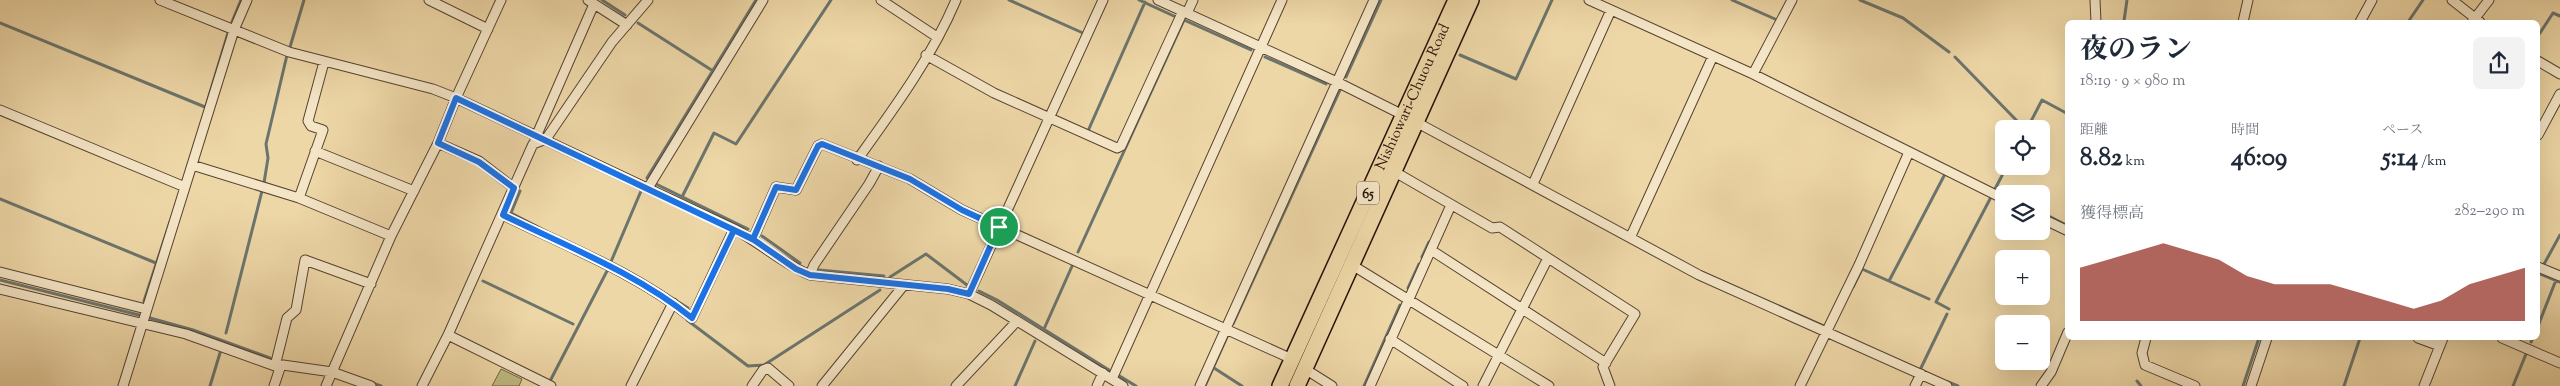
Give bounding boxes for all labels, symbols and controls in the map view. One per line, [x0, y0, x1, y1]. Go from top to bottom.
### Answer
street label: Nishiowari-Chuou Road [1371, 20, 1456, 174]
text: 夜のラン [2080, 31, 2192, 71]
button: share [2473, 37, 2525, 89]
text: 18:19 · 9 × 980 m [2080, 70, 2185, 93]
map controls [1995, 120, 2050, 370]
button: locate [1995, 120, 2050, 175]
text: 距離 [2080, 121, 2108, 141]
text: 時間 [2231, 121, 2259, 141]
text: ペース [2382, 121, 2423, 141]
text: 8.82 [2080, 141, 2123, 177]
text: 46:09 [2231, 141, 2287, 177]
text: 5:14 [2382, 141, 2418, 177]
text: km [2123, 152, 2145, 172]
text: /km [2418, 152, 2446, 172]
road number: 65 [1357, 182, 1379, 204]
button: layers [1995, 185, 2050, 240]
text: 282–290 m [2454, 200, 2525, 223]
text: 獲得標高 [2080, 203, 2144, 226]
pin [978, 206, 1020, 248]
icon: arrive [985, 213, 1013, 241]
button: + [1995, 250, 2050, 305]
button: − [1995, 315, 2050, 370]

